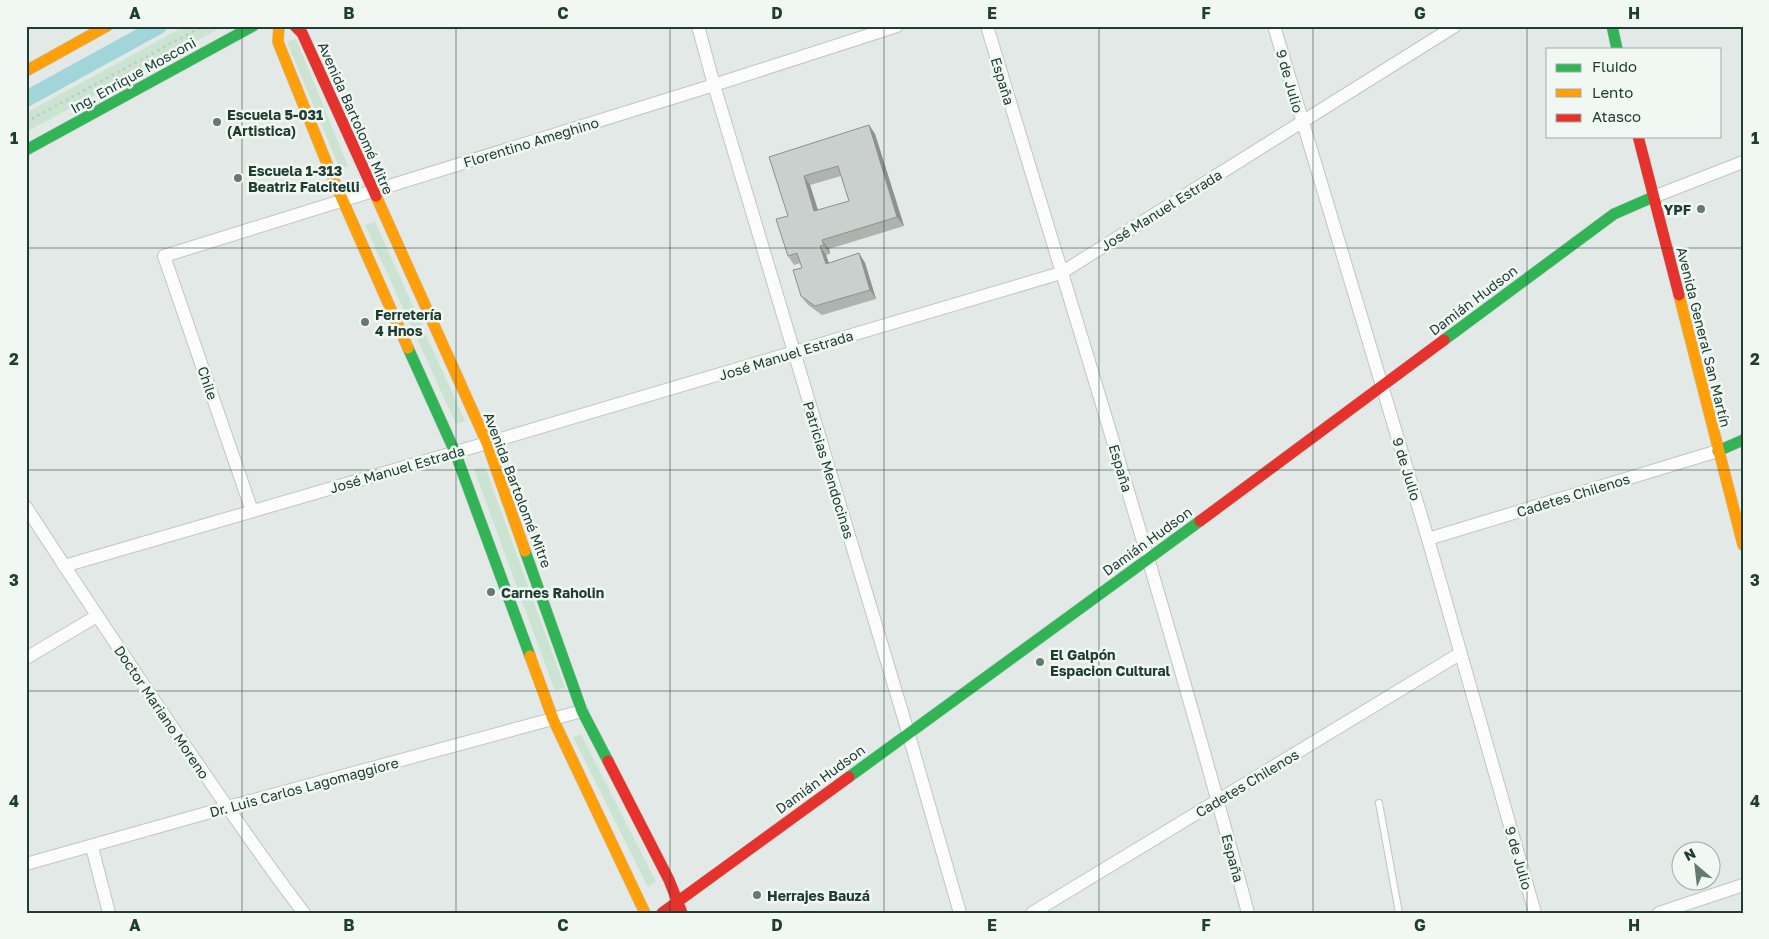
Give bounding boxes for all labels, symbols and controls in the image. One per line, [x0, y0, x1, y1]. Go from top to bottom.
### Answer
text: A [129, 3, 141, 23]
text: B [343, 3, 355, 23]
text: C [557, 3, 569, 23]
text: D [771, 3, 783, 23]
text: E [987, 3, 997, 23]
text: F [1201, 3, 1211, 23]
text: G [1414, 3, 1426, 23]
text: H [1628, 3, 1640, 23]
street label: Ing. Enrique Mosconi [67, 33, 199, 117]
street label: Avenida Bartolomé Mitre [315, 39, 397, 197]
street label: 9 de Julio [1273, 47, 1307, 115]
legend [1546, 48, 1722, 138]
street label: España [988, 55, 1018, 107]
text: Fluido [1592, 57, 1637, 75]
text: Lento [1592, 83, 1633, 101]
place label: Escuela 5-031 (Artistica) [227, 106, 323, 139]
text: Atasco [1592, 107, 1641, 125]
street label: Florentino Ameghino [461, 113, 601, 171]
marker: Escuela 5-031 (Artistica) [211, 116, 223, 128]
text: 1 [10, 128, 18, 148]
text: 1 [1751, 128, 1759, 148]
place label: Escuela 1-313 Beatriz Falcitelli [248, 162, 360, 195]
street label: José Manuel Estrada [1097, 166, 1225, 254]
marker: Escuela 1-313 Beatriz Falcitelli [232, 172, 244, 184]
place label: YPF [1663, 201, 1691, 218]
marker: YPF [1695, 203, 1707, 215]
street label: Avenida General San Martín [1673, 245, 1735, 429]
street label: Damián Hudson [1426, 261, 1520, 339]
place label: Ferretería 4 Hnos [375, 306, 442, 339]
marker: Ferretería 4 Hnos [359, 316, 371, 328]
street label: José Manuel Estrada [717, 326, 855, 384]
text: 2 [9, 349, 19, 369]
text: 2 [1750, 349, 1760, 369]
street label: Chile [194, 364, 222, 402]
street label: Patricias Mendocinas [800, 399, 858, 541]
street label: Avenida Bartolomé Mitre [480, 410, 556, 570]
street label: 9 de Julio [1389, 435, 1425, 503]
street label: José Manuel Estrada [328, 442, 466, 496]
street label: España [1106, 442, 1136, 494]
street label: Cadetes Chilenos [1514, 470, 1632, 520]
street label: Damián Hudson [1099, 503, 1195, 579]
text: 3 [9, 570, 19, 590]
text: 3 [1750, 570, 1760, 590]
place label: Carnes Raholin [501, 584, 604, 601]
marker: Carnes Raholin [485, 586, 497, 598]
street label: Doctor Mariano Moreno [111, 642, 213, 782]
place label: El Galpón Espacion Cultural [1050, 646, 1171, 679]
marker: El Galpón Espacion Cultural [1034, 656, 1046, 668]
street label: Damián Hudson [772, 741, 868, 817]
street label: Cadetes Chilenos [1192, 745, 1302, 821]
street label: Dr. Luis Carlos Lagomaggiore [208, 754, 400, 820]
text: 4 [9, 791, 19, 811]
text: 4 [1750, 791, 1760, 811]
street label: 9 de Julio [1502, 824, 1536, 892]
street label: España [1218, 832, 1248, 884]
north arrow [1672, 842, 1722, 892]
text: N [1681, 844, 1698, 864]
place label: Herrajes Bauzá [767, 887, 870, 904]
marker: Herrajes Bauzá [751, 889, 763, 901]
text: A [129, 915, 141, 935]
text: B [343, 915, 355, 935]
text: C [557, 915, 569, 935]
text: D [771, 915, 783, 935]
text: E [987, 915, 997, 935]
text: F [1201, 915, 1211, 935]
text: G [1414, 915, 1426, 935]
text: H [1628, 915, 1640, 935]

